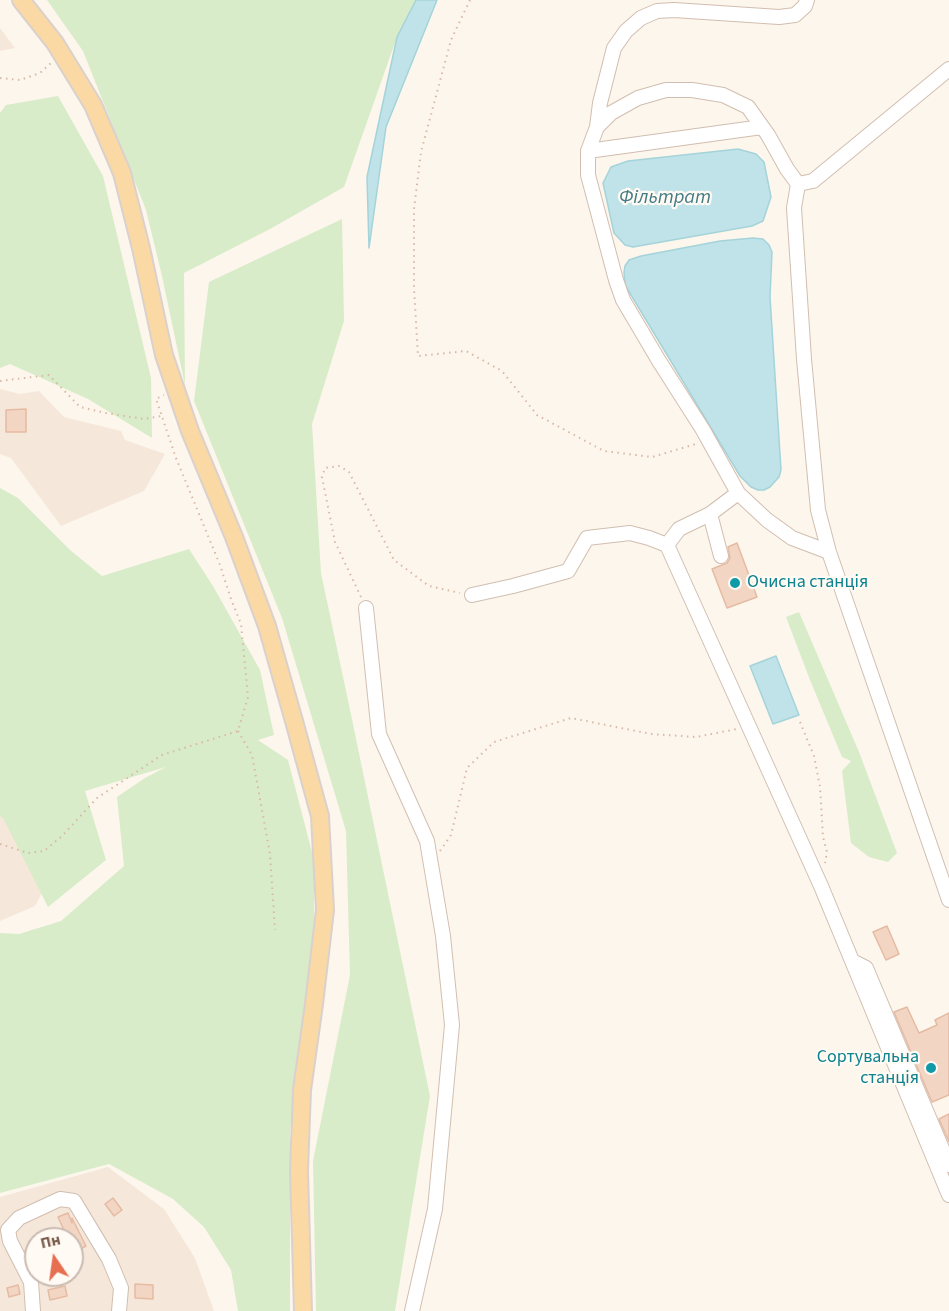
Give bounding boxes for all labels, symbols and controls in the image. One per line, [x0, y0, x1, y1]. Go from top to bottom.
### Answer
water label: Фільтрат [619, 187, 711, 211]
place label: Очисна станція [747, 572, 868, 594]
marker: Очисна станція [728, 576, 742, 590]
place label: Сортувальна станція [817, 1047, 919, 1090]
marker: Сортувальна станція [924, 1061, 938, 1075]
north arrow [24, 1227, 84, 1287]
text: Пн [38, 1228, 63, 1254]

